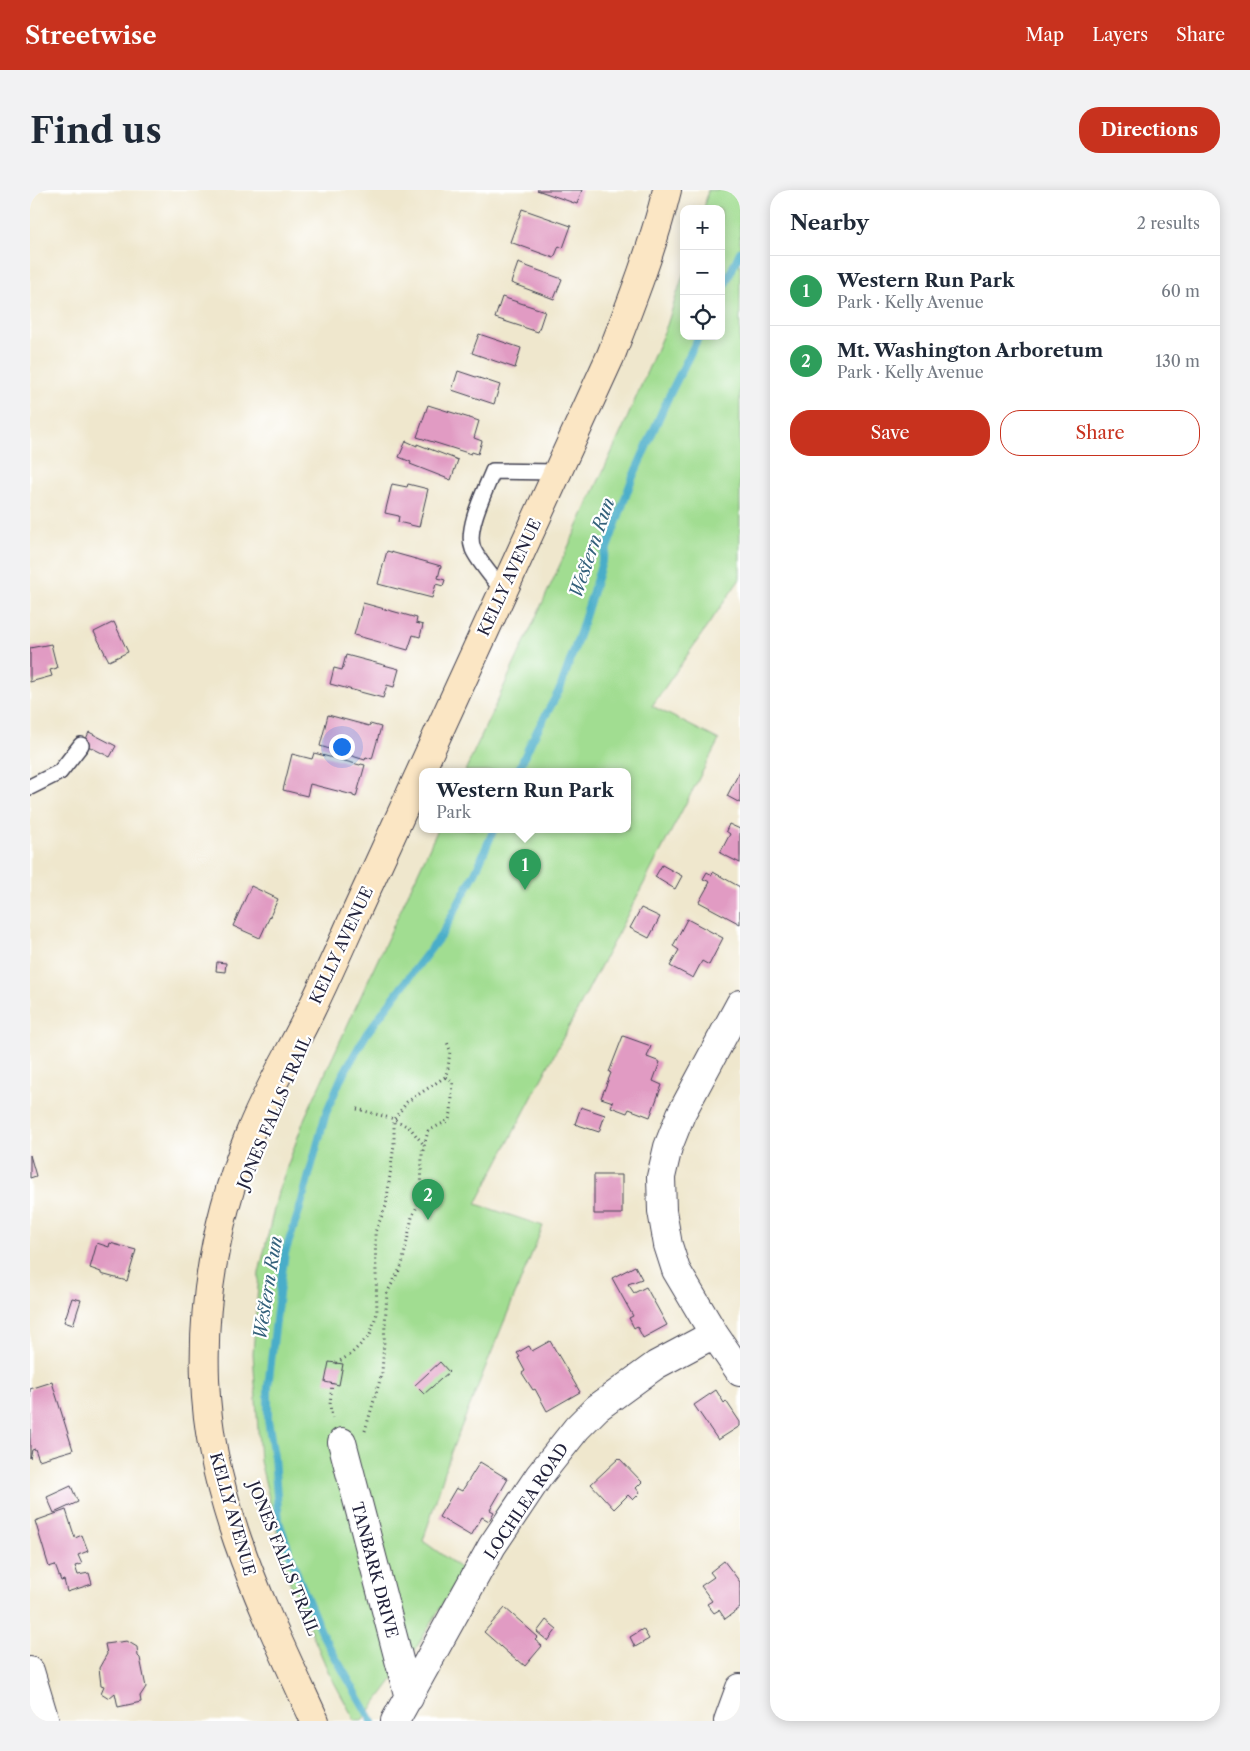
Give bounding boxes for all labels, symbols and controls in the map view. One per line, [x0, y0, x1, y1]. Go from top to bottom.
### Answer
text: Streetwise [25, 21, 157, 50]
text: Map [1026, 24, 1064, 46]
text: Layers [1092, 24, 1148, 46]
text: Share [1176, 24, 1225, 46]
button: Directions [1079, 107, 1220, 153]
text: Find us [30, 109, 162, 152]
map controls [680, 205, 725, 340]
button: + [680, 205, 725, 250]
text: Nearby [790, 210, 869, 235]
text: 2 results [1137, 213, 1200, 233]
button: − [680, 250, 725, 295]
text: Western Run Park [837, 269, 1015, 292]
text: 1 [802, 281, 810, 301]
text: 60 m [1161, 281, 1200, 301]
text: Park · Kelly Avenue [837, 292, 984, 312]
button: locate [680, 295, 725, 340]
text: Mt. Washington Arboretum [837, 339, 1103, 362]
text: 2 [801, 351, 811, 371]
text: 130 m [1155, 351, 1200, 371]
text: Park · Kelly Avenue [837, 362, 984, 382]
button: Save [790, 410, 990, 456]
button: Share [1000, 410, 1200, 456]
water label: Western Run [565, 495, 619, 601]
street label: KELLY AVENUE [473, 515, 545, 639]
your location [329, 734, 355, 760]
popup [419, 768, 631, 833]
text: Western Run Park [436, 779, 614, 802]
text: Park [436, 802, 471, 822]
pin: 1 [509, 849, 541, 890]
street label: KELLY AVENUE [305, 883, 377, 1007]
street label: JONES FALLS TRAIL [231, 1032, 316, 1194]
pin: 2 [412, 1179, 444, 1220]
water label: Western Run [249, 1234, 287, 1341]
street label: LOCHLEA ROAD [480, 1439, 572, 1563]
street label: KELLY AVENUE [206, 1450, 260, 1578]
street label: JONES FALLS TRAIL [243, 1475, 324, 1639]
street label: TANBARK DRIVE [347, 1500, 403, 1640]

